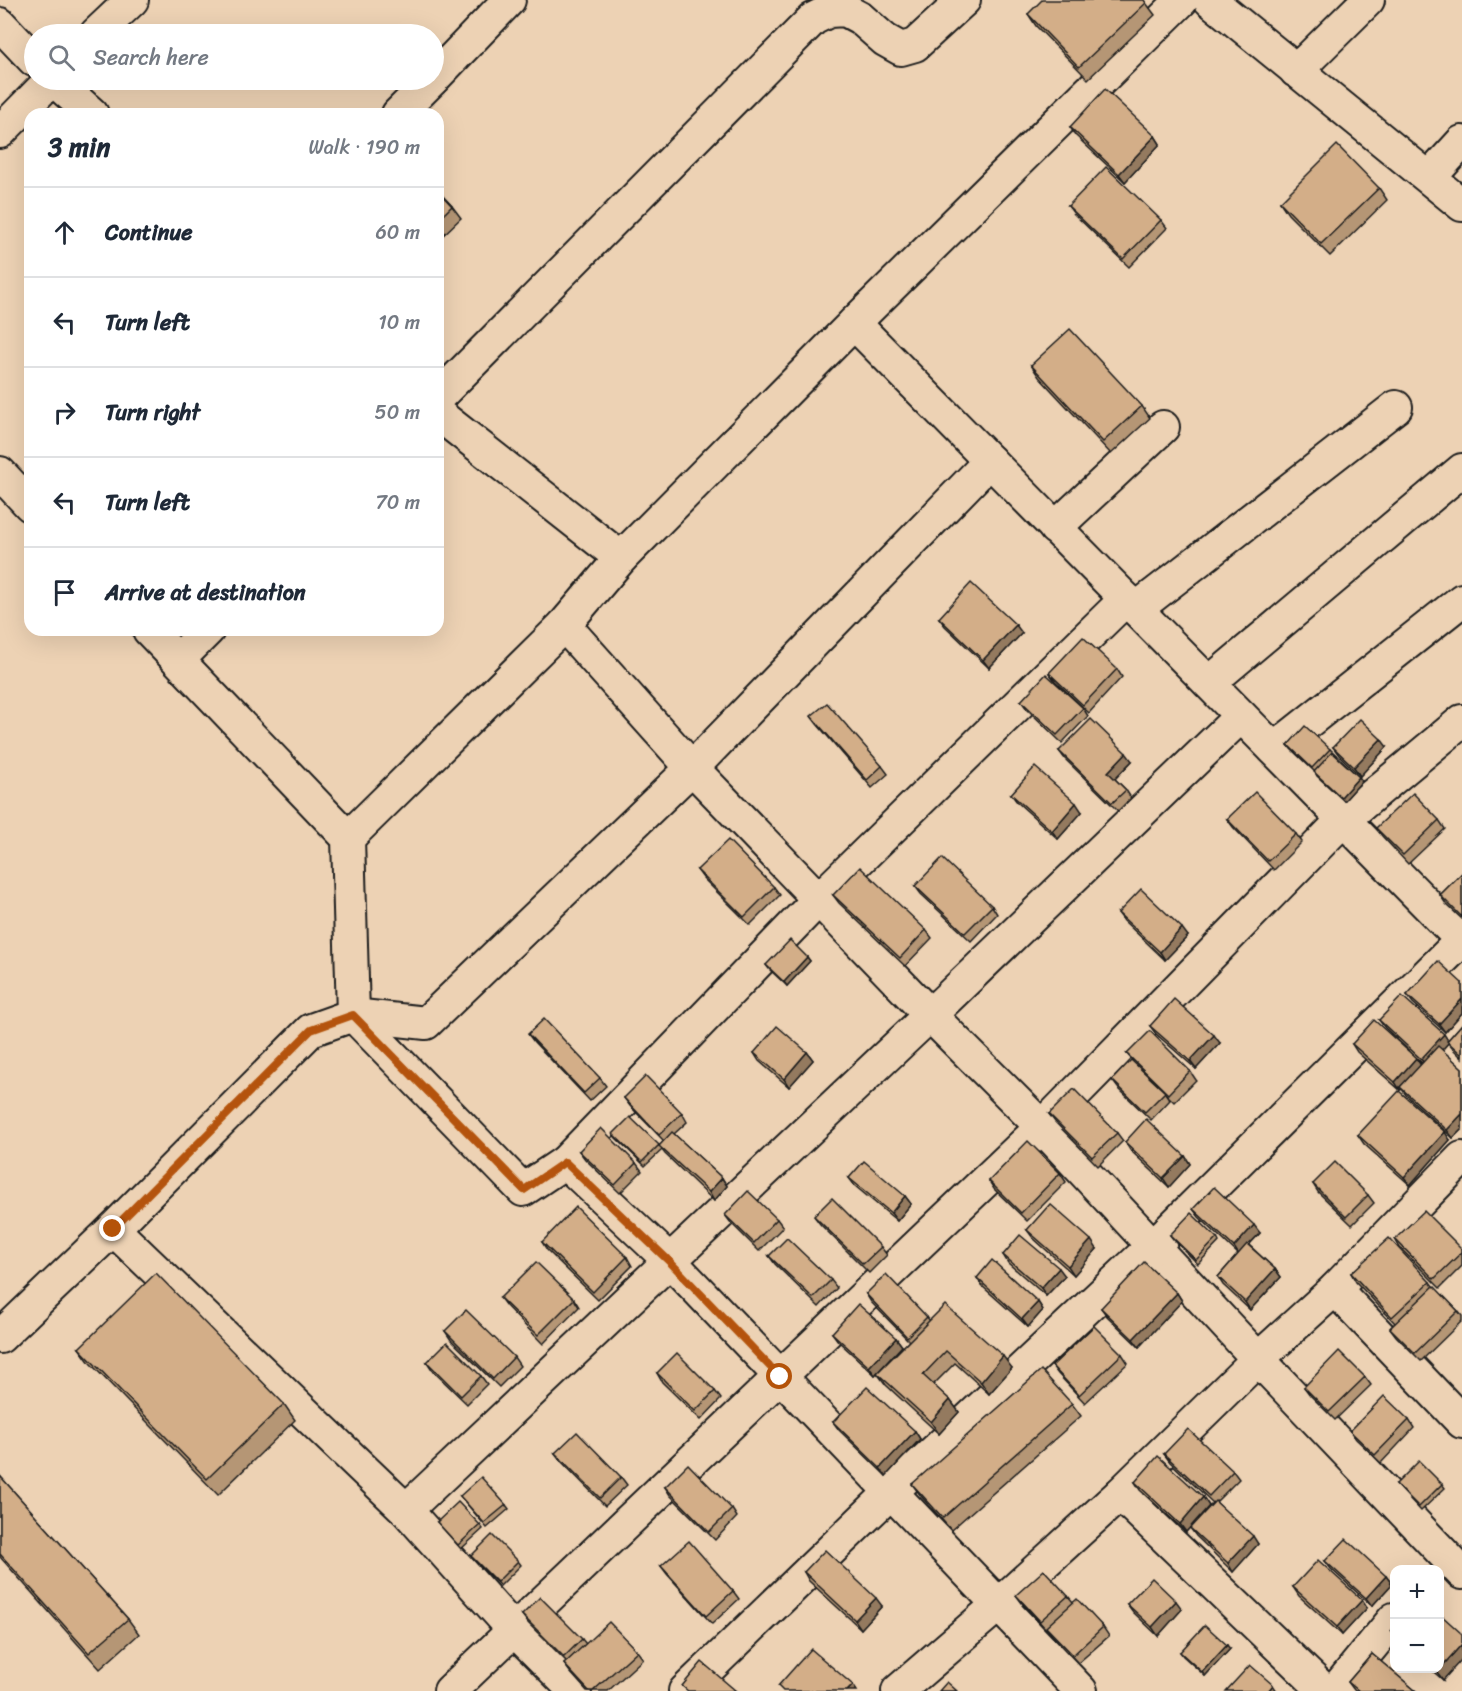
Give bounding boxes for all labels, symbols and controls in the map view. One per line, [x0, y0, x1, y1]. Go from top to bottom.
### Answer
search box [24, 24, 444, 90]
text: Search here [93, 38, 209, 77]
icon: search [45, 41, 78, 74]
text: 3 min [48, 124, 110, 170]
text: Walk · 190 m [308, 130, 420, 165]
text: Continue [105, 213, 193, 252]
text: 60 m [375, 215, 420, 250]
icon: ahead [48, 216, 81, 249]
text: Turn left [105, 303, 190, 342]
text: 10 m [378, 305, 420, 340]
icon: left [48, 306, 81, 339]
text: Turn right [105, 393, 200, 432]
text: 50 m [375, 395, 420, 430]
icon: right [48, 396, 81, 429]
text: Turn left [105, 483, 190, 522]
text: 70 m [375, 485, 420, 520]
icon: left [48, 486, 81, 519]
text: Arrive at destination [105, 573, 306, 612]
icon: arrive [48, 576, 81, 609]
route end [99, 1215, 125, 1241]
route start [766, 1363, 792, 1389]
map controls [1390, 1565, 1444, 1673]
button: + [1390, 1565, 1444, 1619]
button: − [1390, 1619, 1444, 1673]

